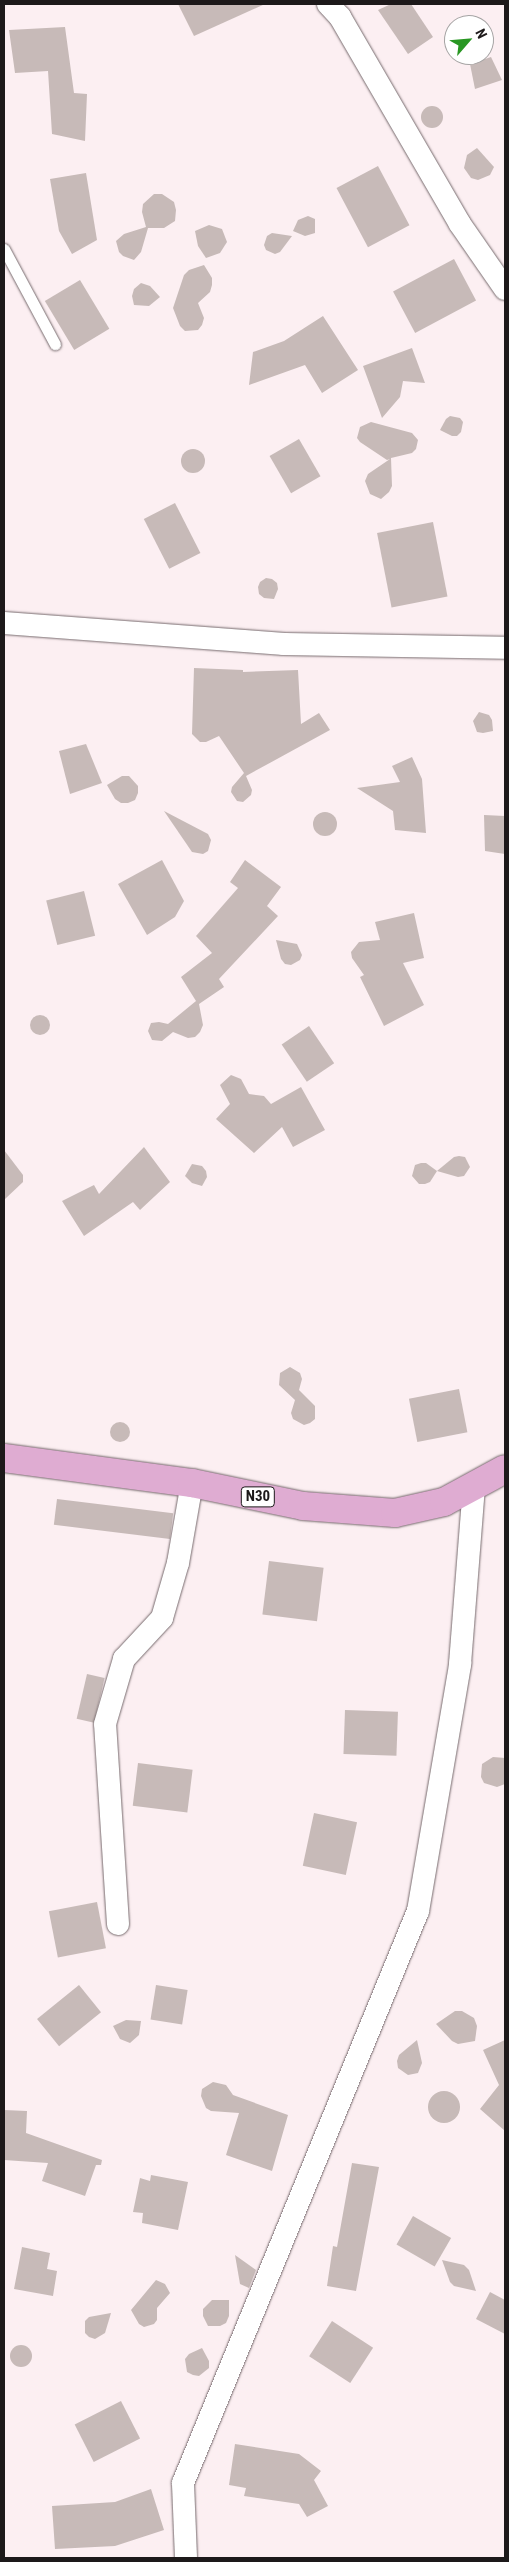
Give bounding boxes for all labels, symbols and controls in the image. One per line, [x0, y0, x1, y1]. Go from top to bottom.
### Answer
north arrow [444, 15, 494, 65]
text: N [472, 26, 491, 41]
road number: N30 [240, 1484, 276, 1510]

